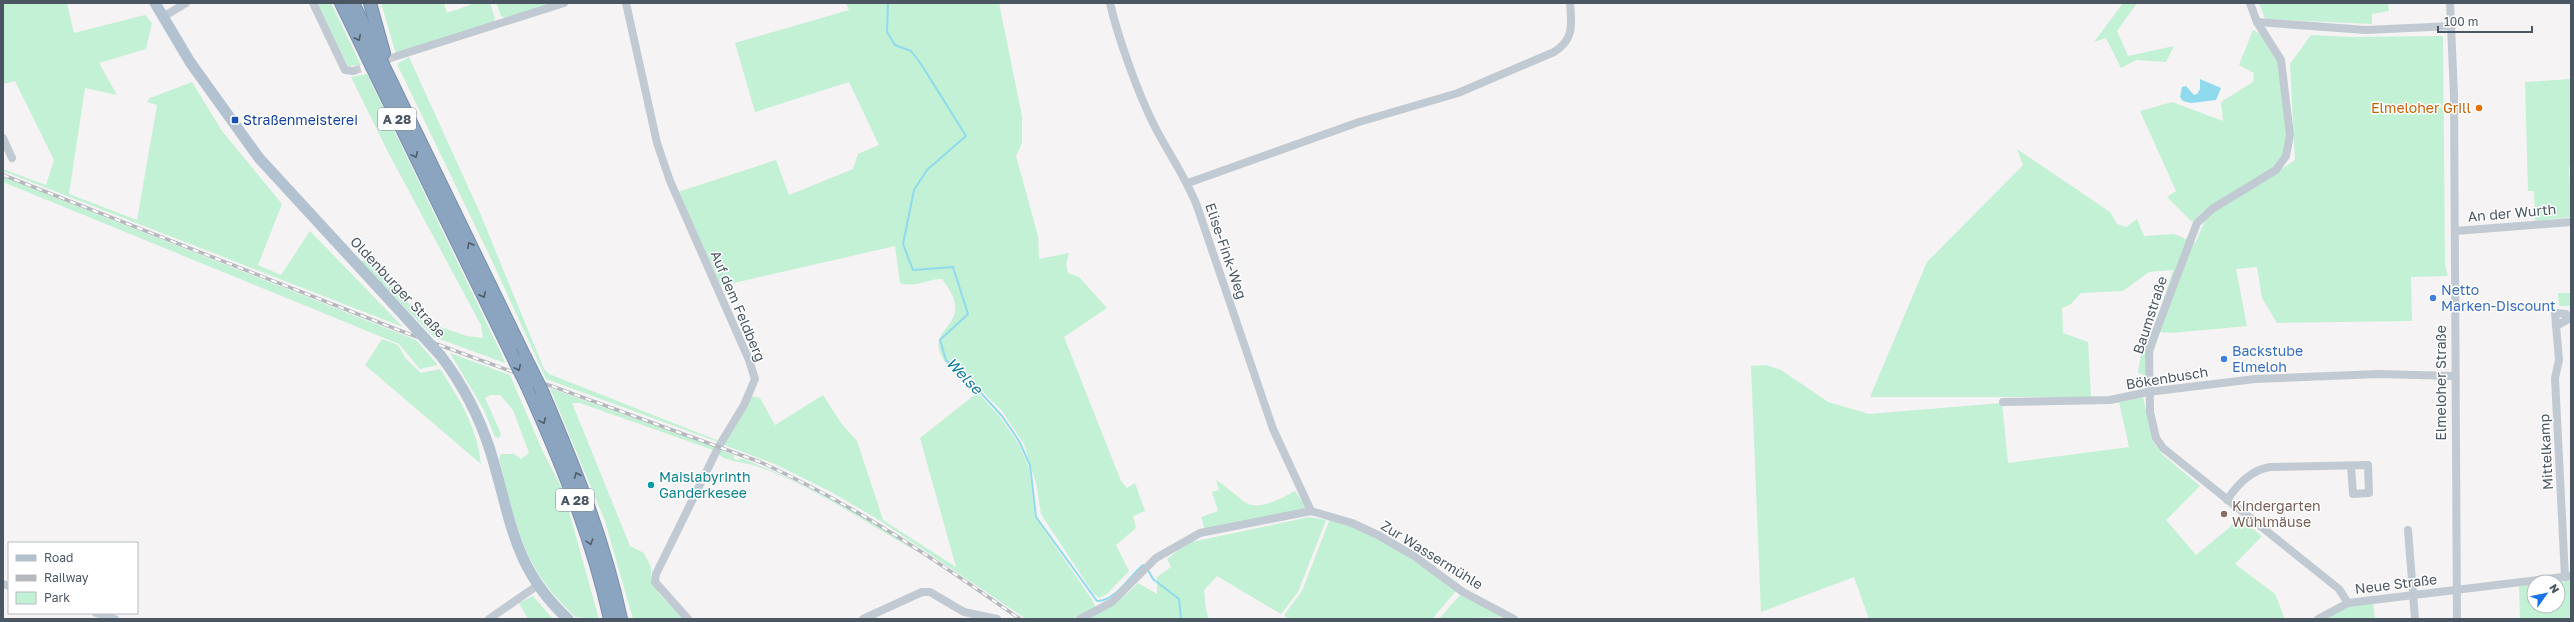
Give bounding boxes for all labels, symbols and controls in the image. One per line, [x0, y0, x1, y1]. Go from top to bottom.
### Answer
scale bar [2438, 8, 2532, 34]
text: 100 m [2444, 14, 2478, 29]
one-way arrow [353, 34, 361, 41]
place label: Elmeloher Grill [2371, 99, 2471, 116]
marker: Elmeloher Grill [2474, 103, 2484, 113]
road number: A 28 [378, 108, 416, 130]
place label: Straßenmeisterei [243, 111, 358, 128]
marker: Straßenmeisterei [230, 115, 240, 125]
one-way arrow [410, 151, 418, 158]
street label: An der Wurth [2467, 200, 2557, 225]
street label: Elise-Fink-Weg [1202, 201, 1251, 301]
street label: Oldenburger Straße [347, 233, 450, 341]
one-way arrow [467, 242, 475, 249]
street label: Auf dem Feldberg [707, 248, 769, 364]
street label: Baumstraße [2129, 274, 2170, 356]
place label: Netto Marken-Discount [2441, 281, 2556, 314]
one-way arrow [478, 291, 486, 299]
marker: Netto Marken-Discount [2428, 293, 2438, 303]
street label: Elmeloher Straße [2432, 325, 2449, 441]
place label: Backstube Elmeloh [2232, 342, 2303, 375]
water label: Welse [943, 353, 987, 398]
marker: Backstube Elmeloh [2219, 354, 2229, 364]
street label: Bökenbusch [2125, 363, 2209, 392]
one-way arrow [513, 364, 521, 372]
street label: Mittelkamp [2535, 414, 2556, 490]
one-way arrow [538, 417, 546, 425]
place label: Maislabyrinth Ganderkesee [659, 468, 751, 501]
one-way arrow [574, 471, 582, 478]
marker: Maislabyrinth Ganderkesee [646, 480, 656, 490]
road number: A 28 [556, 489, 594, 511]
place label: Kindergarten Wühlmäuse [2232, 497, 2321, 530]
marker: Kindergarten Wühlmäuse [2219, 509, 2229, 519]
street label: Zur Wassermühle [1378, 516, 1486, 593]
one-way arrow [585, 539, 594, 546]
legend [8, 542, 138, 614]
text: Road [44, 550, 73, 565]
text: Railway [44, 570, 89, 585]
street label: Neue Straße [2354, 570, 2438, 597]
north arrow [2526, 574, 2566, 614]
text: N [2547, 581, 2563, 595]
text: Park [44, 590, 70, 605]

